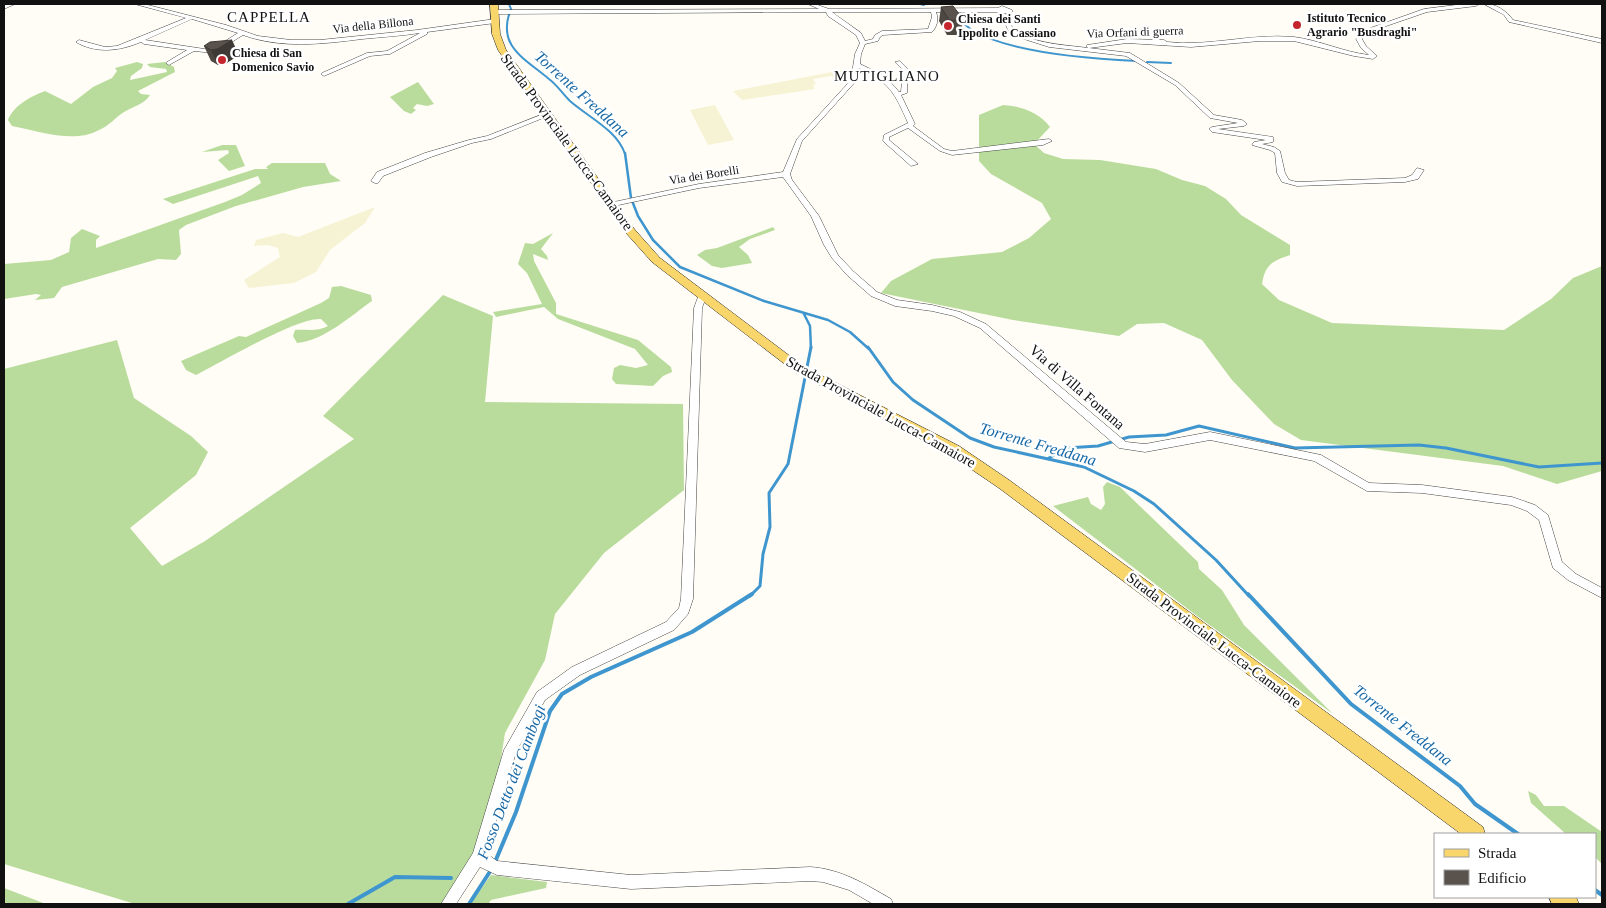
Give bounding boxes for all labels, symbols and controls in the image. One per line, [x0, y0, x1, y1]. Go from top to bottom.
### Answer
district label: CAPPELLA [227, 9, 311, 25]
place label: Istituto Tecnico Agrario "Busdraghi" [1307, 11, 1417, 39]
place label: Chiesa dei Santi Ippolito e Cassiano [958, 12, 1056, 40]
street label: Via della Billona [332, 14, 415, 36]
marker: Istituto Tecnico Agrario "Busdraghi" [1291, 19, 1303, 31]
marker: Chiesa dei Santi Ippolito e Cassiano [942, 20, 954, 32]
street label: Via Orfani di guerra [1086, 23, 1184, 41]
place label: Chiesa di San Domenico Savio [232, 46, 314, 74]
water label: Torrente Freddana [532, 47, 632, 141]
street label: Strada Provinciale Lucca-Camaiore [498, 51, 637, 234]
marker: Chiesa di San Domenico Savio [216, 54, 228, 66]
district label: MUTIGLIANO [834, 68, 940, 84]
street label: Via dei Borelli [668, 162, 741, 187]
street label: Via di Villa Fontana [1026, 341, 1128, 433]
street label: Strada Provinciale Lucca-Camaiore [784, 353, 979, 471]
water label: Torrente Freddana [978, 419, 1098, 469]
street label: Strada Provinciale Lucca-Camaiore [1124, 569, 1305, 711]
water label: Torrente Freddana [1350, 681, 1456, 769]
water label: Fosso Detto dei Cambogi [473, 702, 549, 863]
legend [1434, 833, 1596, 898]
text: Strada [1478, 845, 1517, 861]
text: Edificio [1478, 870, 1526, 886]

